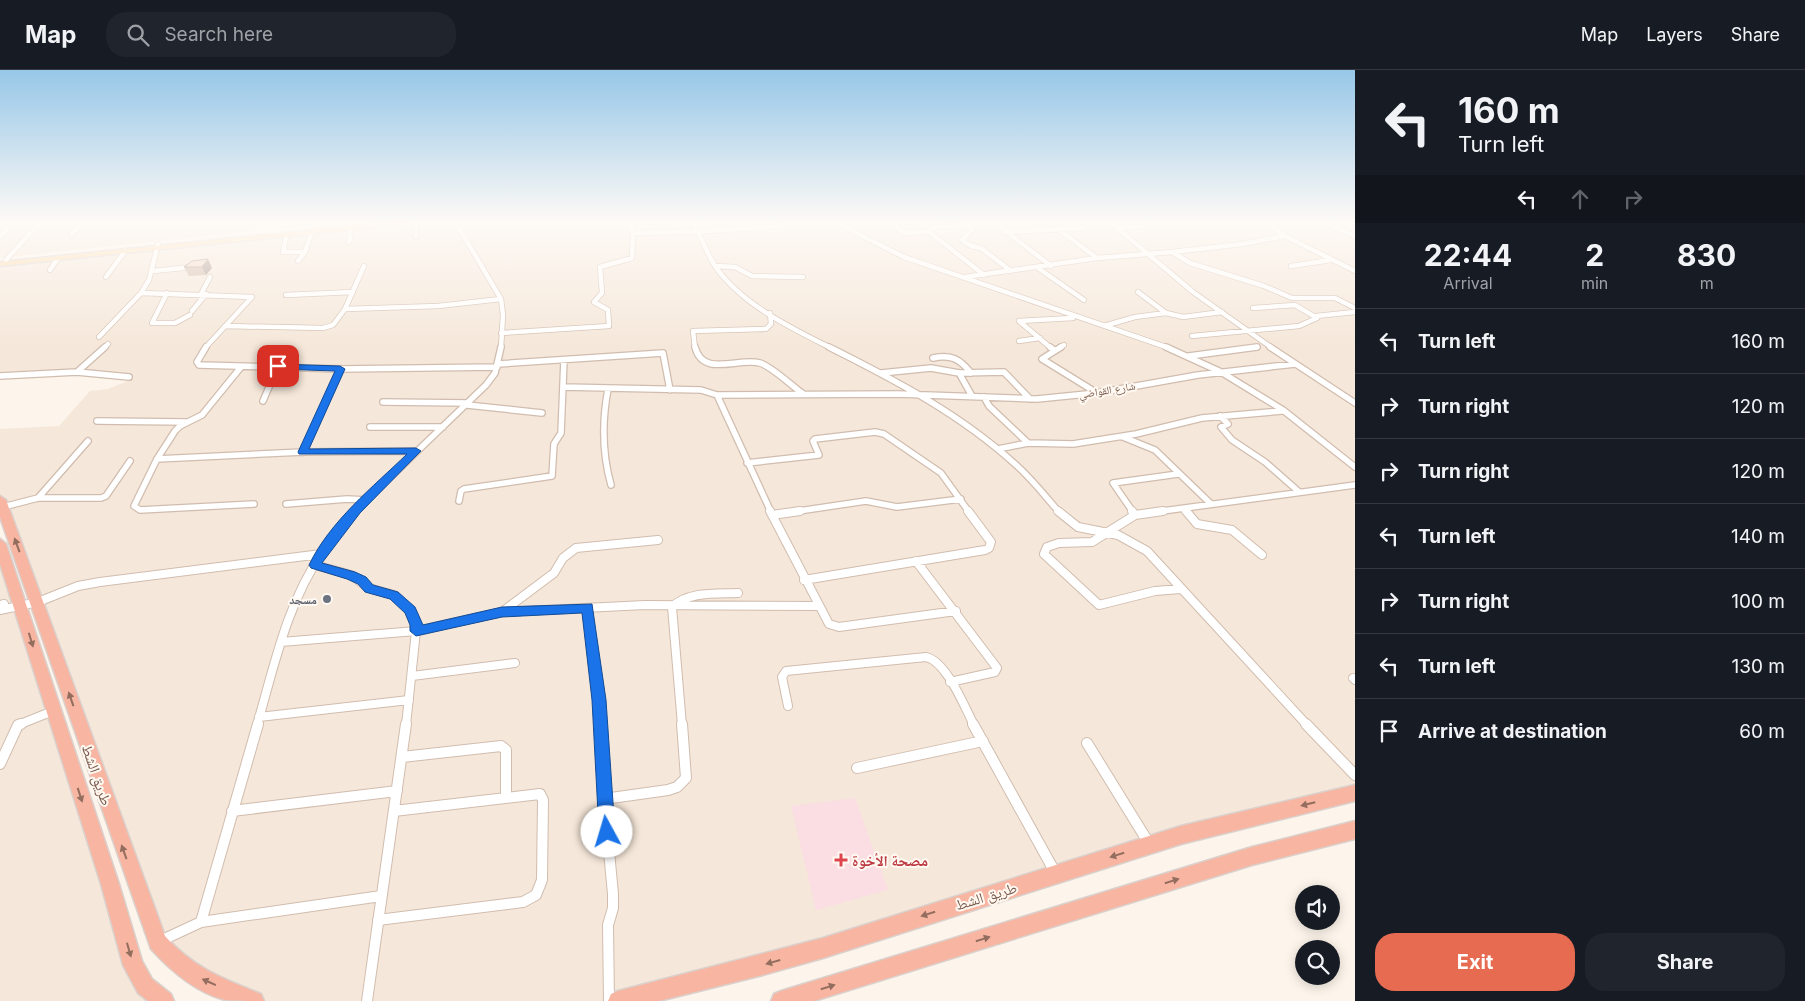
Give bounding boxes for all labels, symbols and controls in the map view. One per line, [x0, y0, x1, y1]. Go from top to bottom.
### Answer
search box [106, 12, 456, 57]
text: Map [25, 20, 76, 49]
icon: search [124, 21, 152, 49]
text: Search here [164, 23, 273, 46]
text: Map [1581, 24, 1618, 45]
text: Layers [1646, 24, 1703, 45]
text: Share [1731, 24, 1780, 45]
text: 160 m [1458, 89, 1560, 131]
icon: left [1375, 90, 1440, 155]
text: Turn left [1458, 131, 1544, 157]
icon: left [1513, 185, 1541, 213]
icon: ahead [1566, 185, 1594, 213]
icon: right [1619, 185, 1647, 213]
text: 22:44 [1424, 237, 1512, 273]
text: 2 [1585, 237, 1604, 273]
text: 830 [1677, 237, 1736, 273]
text: Arrival [1443, 273, 1493, 293]
text: min [1581, 273, 1608, 293]
text: m [1700, 273, 1714, 293]
icon: left [1375, 327, 1403, 355]
text: Turn left [1418, 330, 1496, 353]
text: 160 m [1732, 330, 1785, 353]
pin [257, 345, 299, 387]
icon: arrive [264, 352, 292, 380]
street label: شارع القواضي [1078, 379, 1137, 403]
icon: right [1375, 392, 1403, 420]
text: Turn right [1418, 395, 1509, 418]
text: 120 m [1732, 395, 1785, 418]
icon: right [1375, 457, 1403, 485]
text: Turn right [1418, 460, 1509, 483]
text: 120 m [1732, 460, 1785, 483]
icon: left [1375, 522, 1403, 550]
text: Turn left [1418, 525, 1496, 548]
text: 140 m [1731, 525, 1785, 548]
one-way arrow [13, 537, 21, 552]
icon: right [1375, 587, 1403, 615]
text: Turn right [1418, 590, 1509, 613]
text: 100 m [1731, 590, 1785, 613]
place label: مسجد [289, 592, 317, 607]
marker: مسجد [321, 593, 333, 605]
one-way arrow [28, 633, 36, 648]
icon: left [1375, 652, 1403, 680]
text: Turn left [1418, 655, 1496, 678]
text: 130 m [1732, 655, 1785, 678]
one-way arrow [66, 691, 74, 706]
icon: arrive [1375, 717, 1403, 745]
text: Arrive at destination [1418, 720, 1607, 743]
text: 60 m [1739, 720, 1785, 743]
street label: طريق الشط [77, 742, 116, 808]
one-way arrow [77, 788, 85, 803]
one-way arrow [1300, 800, 1315, 808]
position arrow [580, 805, 632, 857]
one-way arrow [120, 844, 128, 859]
place label: مصحة الأخوة [852, 851, 928, 870]
one-way arrow [1109, 852, 1124, 860]
marker: مصحة الأخوة [834, 853, 848, 867]
one-way arrow [1165, 876, 1180, 884]
street label: طريق الشط [953, 878, 1019, 915]
map controls [1295, 885, 1340, 985]
button: sound [1295, 885, 1340, 930]
one-way arrow [921, 911, 936, 918]
button: Exit [1375, 933, 1575, 991]
button: Share [1585, 933, 1785, 991]
one-way arrow [976, 934, 991, 942]
button: search [1295, 940, 1340, 985]
one-way arrow [125, 943, 133, 958]
one-way arrow [766, 959, 781, 967]
one-way arrow [202, 978, 216, 986]
one-way arrow [821, 983, 836, 991]

